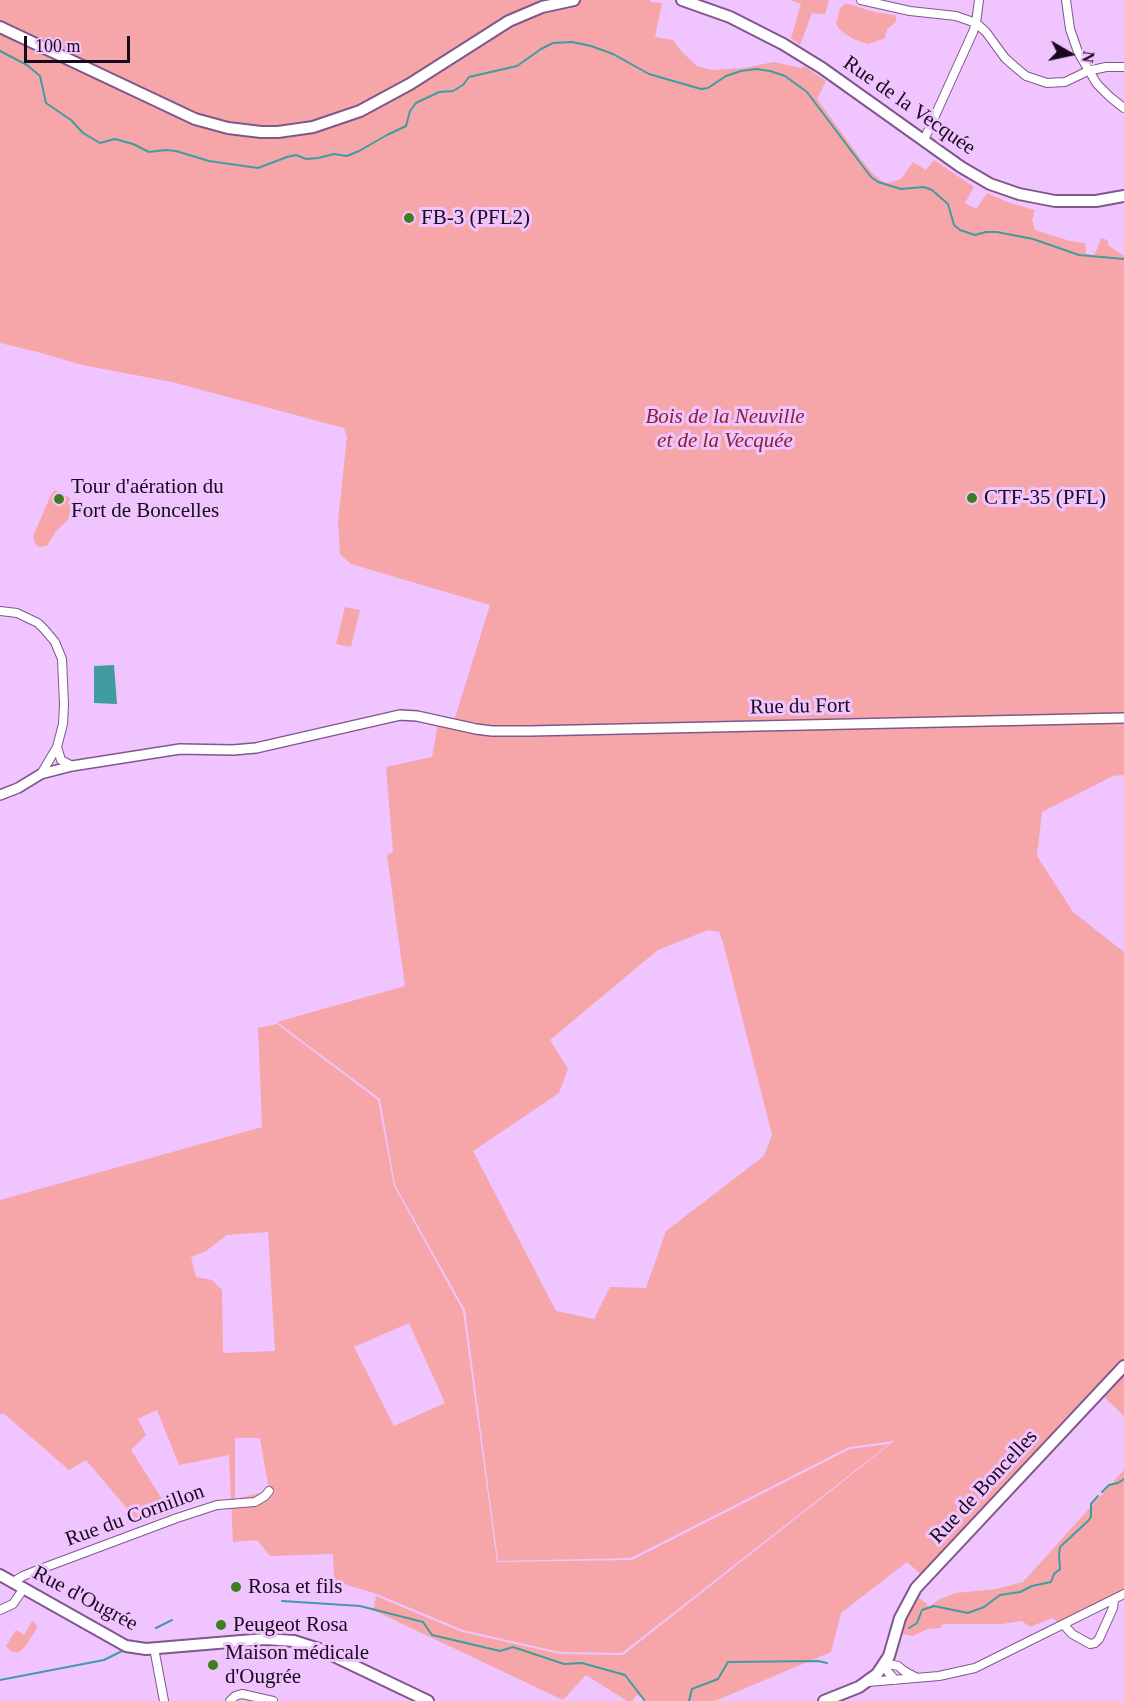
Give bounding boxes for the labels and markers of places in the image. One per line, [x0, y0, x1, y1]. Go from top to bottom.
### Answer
place label: FB-3 (PFL2) [421, 205, 530, 231]
marker: FB-3 (PFL2) [402, 211, 416, 225]
place label: Tour d'aération du Fort de Boncelles [71, 474, 224, 524]
place label: CTF-35 (PFL) [984, 485, 1106, 511]
marker: CTF-35 (PFL) [965, 491, 979, 505]
marker: Tour d'aération du Fort de Boncelles [52, 492, 66, 506]
place label: Rosa et fils [248, 1574, 342, 1600]
marker: Rosa et fils [229, 1580, 243, 1594]
place label: Peugeot Rosa [233, 1612, 348, 1638]
marker: Peugeot Rosa [214, 1618, 228, 1632]
place label: Maison médicale d'Ougrée [225, 1640, 369, 1690]
marker: Maison médicale d'Ougrée [206, 1658, 220, 1672]

